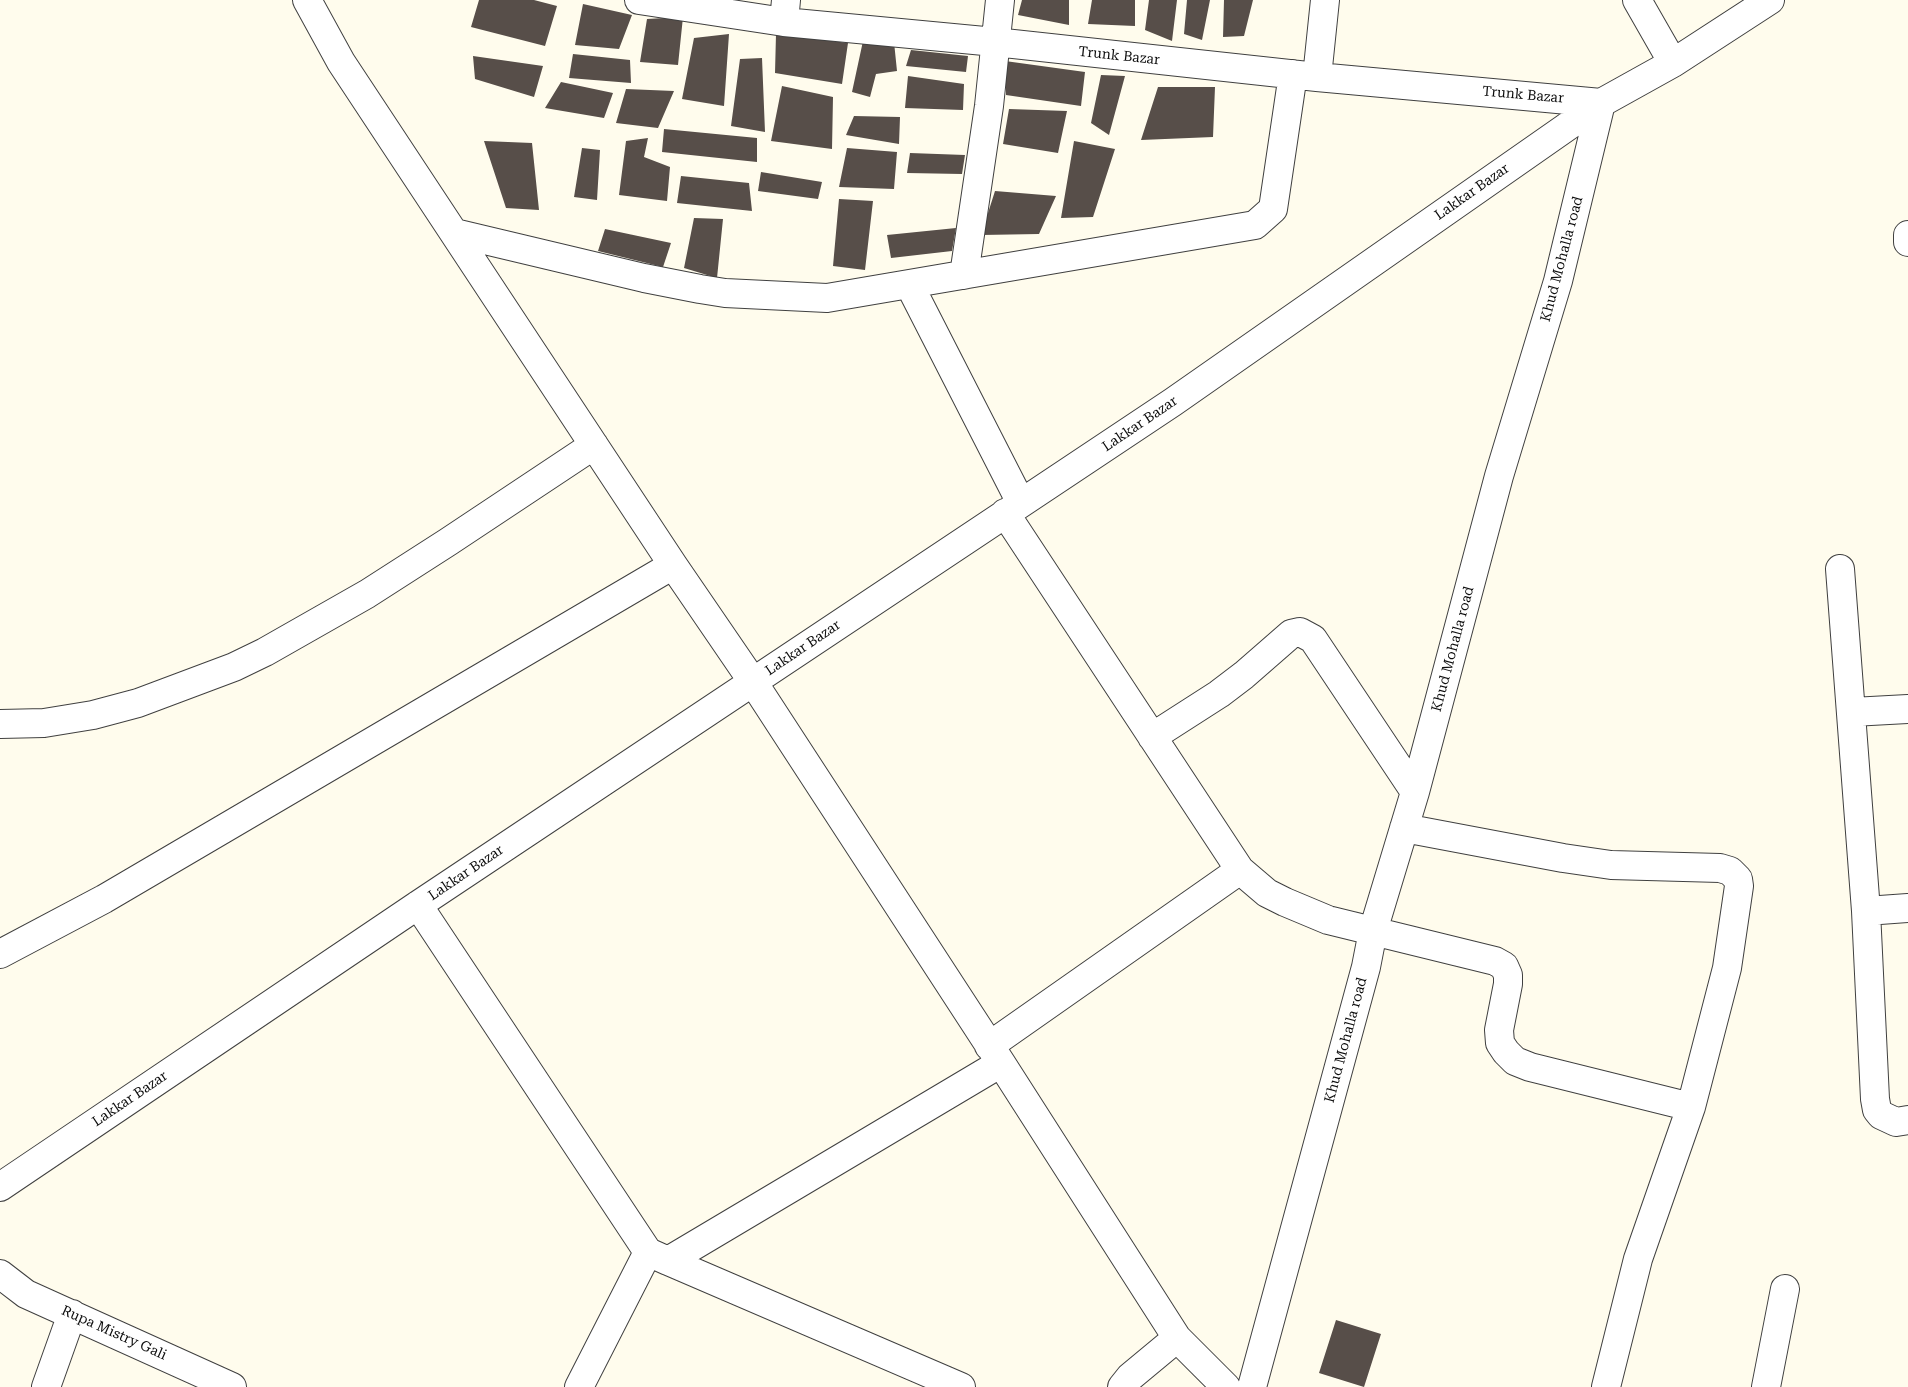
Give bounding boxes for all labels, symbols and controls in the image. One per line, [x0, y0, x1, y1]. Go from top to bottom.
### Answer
street label: Trunk Bazar [1077, 43, 1161, 69]
street label: Trunk Bazar [1482, 83, 1564, 107]
street label: Lakkar Bazar [1432, 160, 1512, 224]
street label: Khud Mohalla road [1537, 194, 1587, 324]
street label: Lakkar Bazar [1099, 393, 1181, 455]
street label: Khud Mohalla road [1428, 584, 1478, 714]
street label: Lakkar Bazar [762, 617, 844, 679]
street label: Lakkar Bazar [425, 842, 507, 904]
street label: Khud Mohalla road [1321, 975, 1371, 1105]
street label: Lakkar Bazar [89, 1068, 171, 1130]
street label: Rupa Mistry Gali [59, 1302, 169, 1364]

